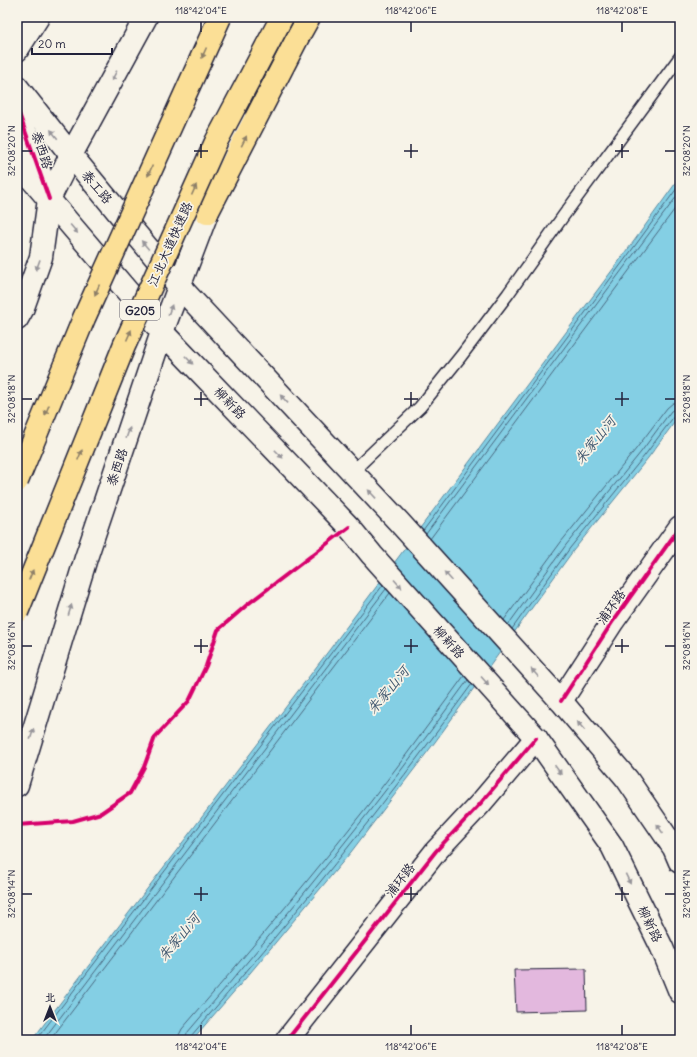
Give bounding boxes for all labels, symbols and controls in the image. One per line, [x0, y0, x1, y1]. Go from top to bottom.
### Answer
text: 118°42'04"E [175, 4, 227, 17]
text: 118°42'06"E [385, 4, 437, 17]
text: 118°42'08"E [596, 4, 648, 17]
scale bar [32, 30, 112, 56]
text: 20 m [38, 36, 66, 51]
one-way arrow [201, 47, 207, 58]
one-way arrow [110, 70, 117, 82]
text: 32°08'20"N [5, 125, 18, 177]
text: 32°08'20"N [680, 125, 693, 177]
street label: 泰西路 [28, 129, 56, 171]
one-way arrow [50, 129, 58, 140]
one-way arrow [241, 135, 247, 147]
one-way arrow [147, 166, 153, 178]
street label: 泰工路 [78, 167, 116, 207]
one-way arrow [191, 185, 197, 196]
street label: 江北大道快速路 [144, 199, 196, 289]
one-way arrow [70, 223, 79, 234]
one-way arrow [141, 240, 150, 251]
one-way arrow [35, 259, 41, 271]
one-way arrow [94, 284, 100, 295]
road number: G205 [120, 300, 160, 320]
one-way arrow [167, 304, 173, 316]
one-way arrow [127, 328, 133, 340]
one-way arrow [184, 355, 194, 365]
text: 32°08'18"N [5, 375, 18, 423]
text: 32°08'18"N [680, 375, 693, 423]
street label: 柳新路 [210, 383, 250, 423]
one-way arrow [279, 394, 288, 404]
one-way arrow [43, 404, 49, 416]
water label: 朱家山河 [570, 411, 621, 467]
one-way arrow [125, 427, 131, 439]
street label: 泰西路 [103, 446, 131, 488]
one-way arrow [77, 449, 83, 460]
one-way arrow [274, 449, 284, 459]
one-way arrow [367, 489, 377, 499]
one-way arrow [29, 569, 35, 581]
one-way arrow [443, 571, 452, 581]
one-way arrow [394, 579, 403, 590]
street label: 浦环路 [593, 586, 629, 628]
one-way arrow [67, 604, 73, 616]
text: 32°08'16"N [5, 622, 18, 670]
street label: 柳新路 [430, 622, 468, 662]
text: 32°08'16"N [680, 622, 693, 670]
water label: 朱家山河 [363, 661, 414, 717]
one-way arrow [531, 668, 540, 677]
one-way arrow [480, 677, 489, 686]
one-way arrow [577, 720, 586, 731]
one-way arrow [29, 728, 35, 740]
one-way arrow [554, 765, 562, 775]
one-way arrow [656, 823, 664, 834]
street label: 浦环路 [381, 859, 419, 901]
text: 32°08'14"N [5, 870, 18, 918]
text: 32°08'14"N [680, 870, 693, 918]
one-way arrow [625, 873, 631, 885]
street label: 柳新路 [634, 903, 666, 945]
water label: 朱家山河 [154, 908, 205, 964]
north arrow [30, 987, 70, 1027]
text: 北 [45, 990, 56, 1004]
text: 118°42'04"E [175, 1040, 227, 1053]
text: 118°42'06"E [385, 1040, 437, 1053]
text: 118°42'08"E [596, 1040, 648, 1053]

